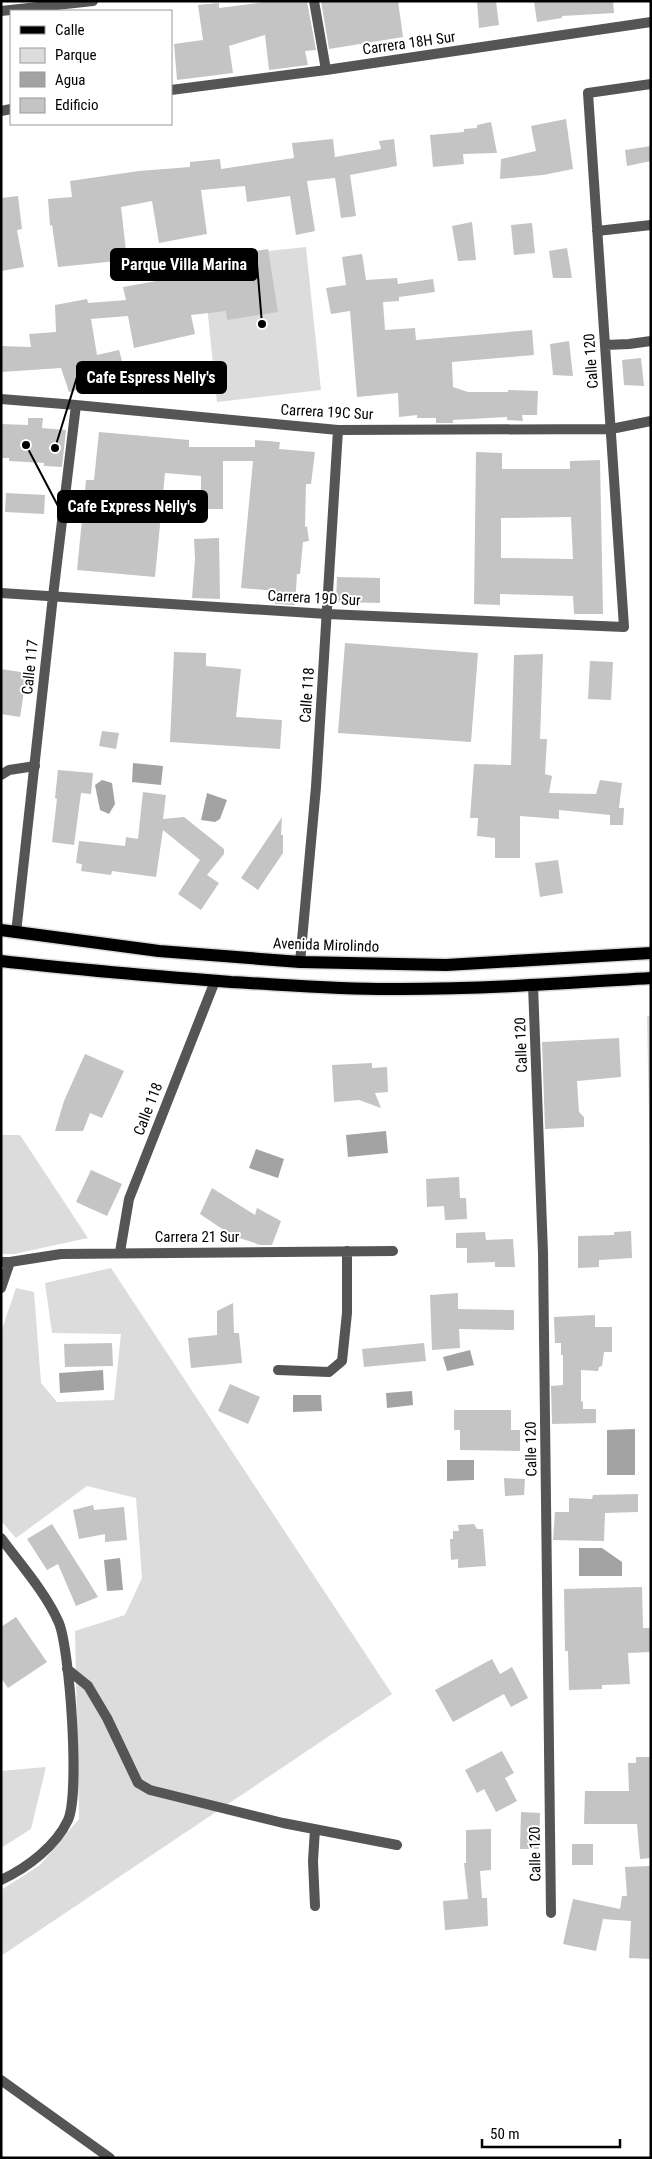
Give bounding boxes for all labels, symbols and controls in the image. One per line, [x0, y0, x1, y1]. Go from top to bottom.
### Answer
legend [10, 10, 172, 125]
text: Calle [55, 21, 85, 39]
street label: Carrera 18H Sur [361, 28, 457, 58]
text: Parque [55, 46, 97, 64]
text: Agua [55, 71, 85, 89]
text: Edificio [55, 96, 98, 114]
callout: Parque Villa Marina [111, 249, 257, 280]
text: Parque Villa Marina [121, 255, 247, 274]
street label: Calle 120 [580, 333, 602, 389]
callout: Cafe Espress Nelly's [77, 362, 226, 393]
text: Cafe Espress Nelly's [86, 368, 216, 387]
street label: Carrera 19C Sur [280, 401, 374, 423]
callout: Cafe Express Nelly's [58, 491, 207, 522]
text: Cafe Express Nelly's [68, 497, 196, 516]
street label: Carrera 19D Sur [267, 587, 361, 609]
street label: Calle 117 [18, 639, 42, 695]
street label: Calle 118 [296, 667, 318, 723]
street label: Avenida Mirolindo [273, 934, 379, 956]
street label: Calle 120 [511, 1017, 531, 1073]
street label: Calle 118 [130, 1080, 166, 1138]
street label: Carrera 21 Sur [155, 1228, 240, 1246]
street label: Calle 120 [522, 1421, 540, 1477]
street label: Calle 120 [526, 1826, 544, 1882]
scale bar [482, 2116, 620, 2148]
text: 50 m [490, 2125, 520, 2143]

